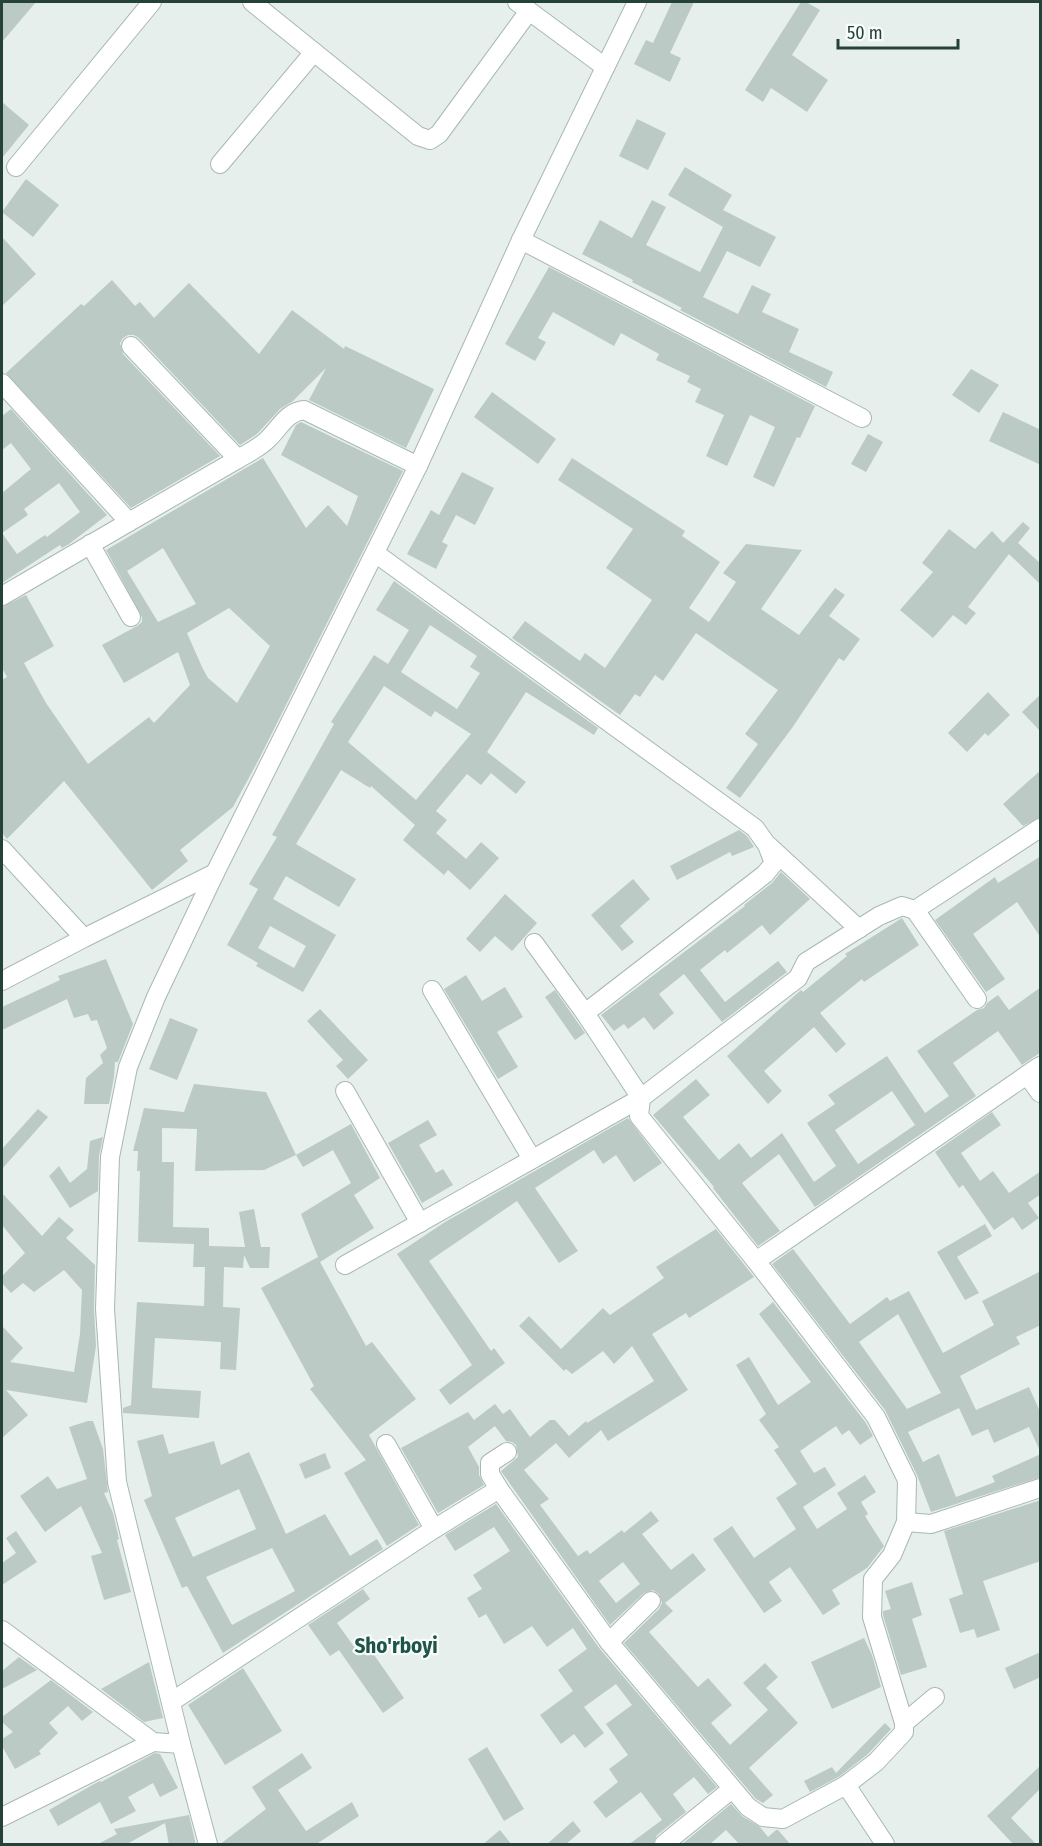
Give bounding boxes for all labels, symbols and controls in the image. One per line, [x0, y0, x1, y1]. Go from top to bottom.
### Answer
scale bar [838, 12, 958, 50]
text: 50 m [847, 22, 883, 44]
district label: Sho'rboyi [354, 1633, 438, 1659]

